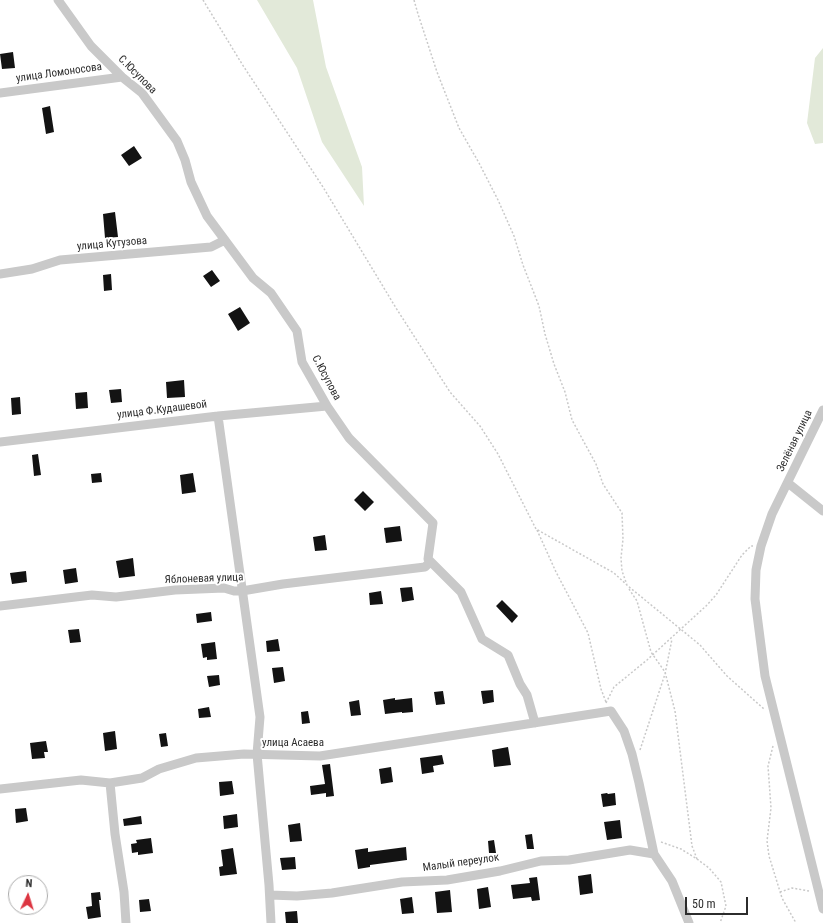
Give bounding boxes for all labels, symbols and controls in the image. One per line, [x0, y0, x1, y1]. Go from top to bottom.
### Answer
street label: С.Юсупова [115, 53, 159, 97]
street label: улица Ломоносова [15, 60, 103, 86]
street label: улица Кутузова [76, 234, 148, 254]
street label: С.Юсупова [309, 353, 343, 403]
street label: улица Ф.Кудашевой [116, 398, 208, 422]
street label: Зелёная улица [774, 408, 816, 474]
street label: Яблоневая улица [164, 571, 244, 587]
street label: улица Асаева [262, 736, 324, 750]
street label: Малый переулок [422, 851, 500, 875]
north arrow [8, 875, 48, 915]
text: N [25, 877, 33, 890]
scale bar [687, 889, 750, 915]
text: 50 m [692, 897, 716, 911]

